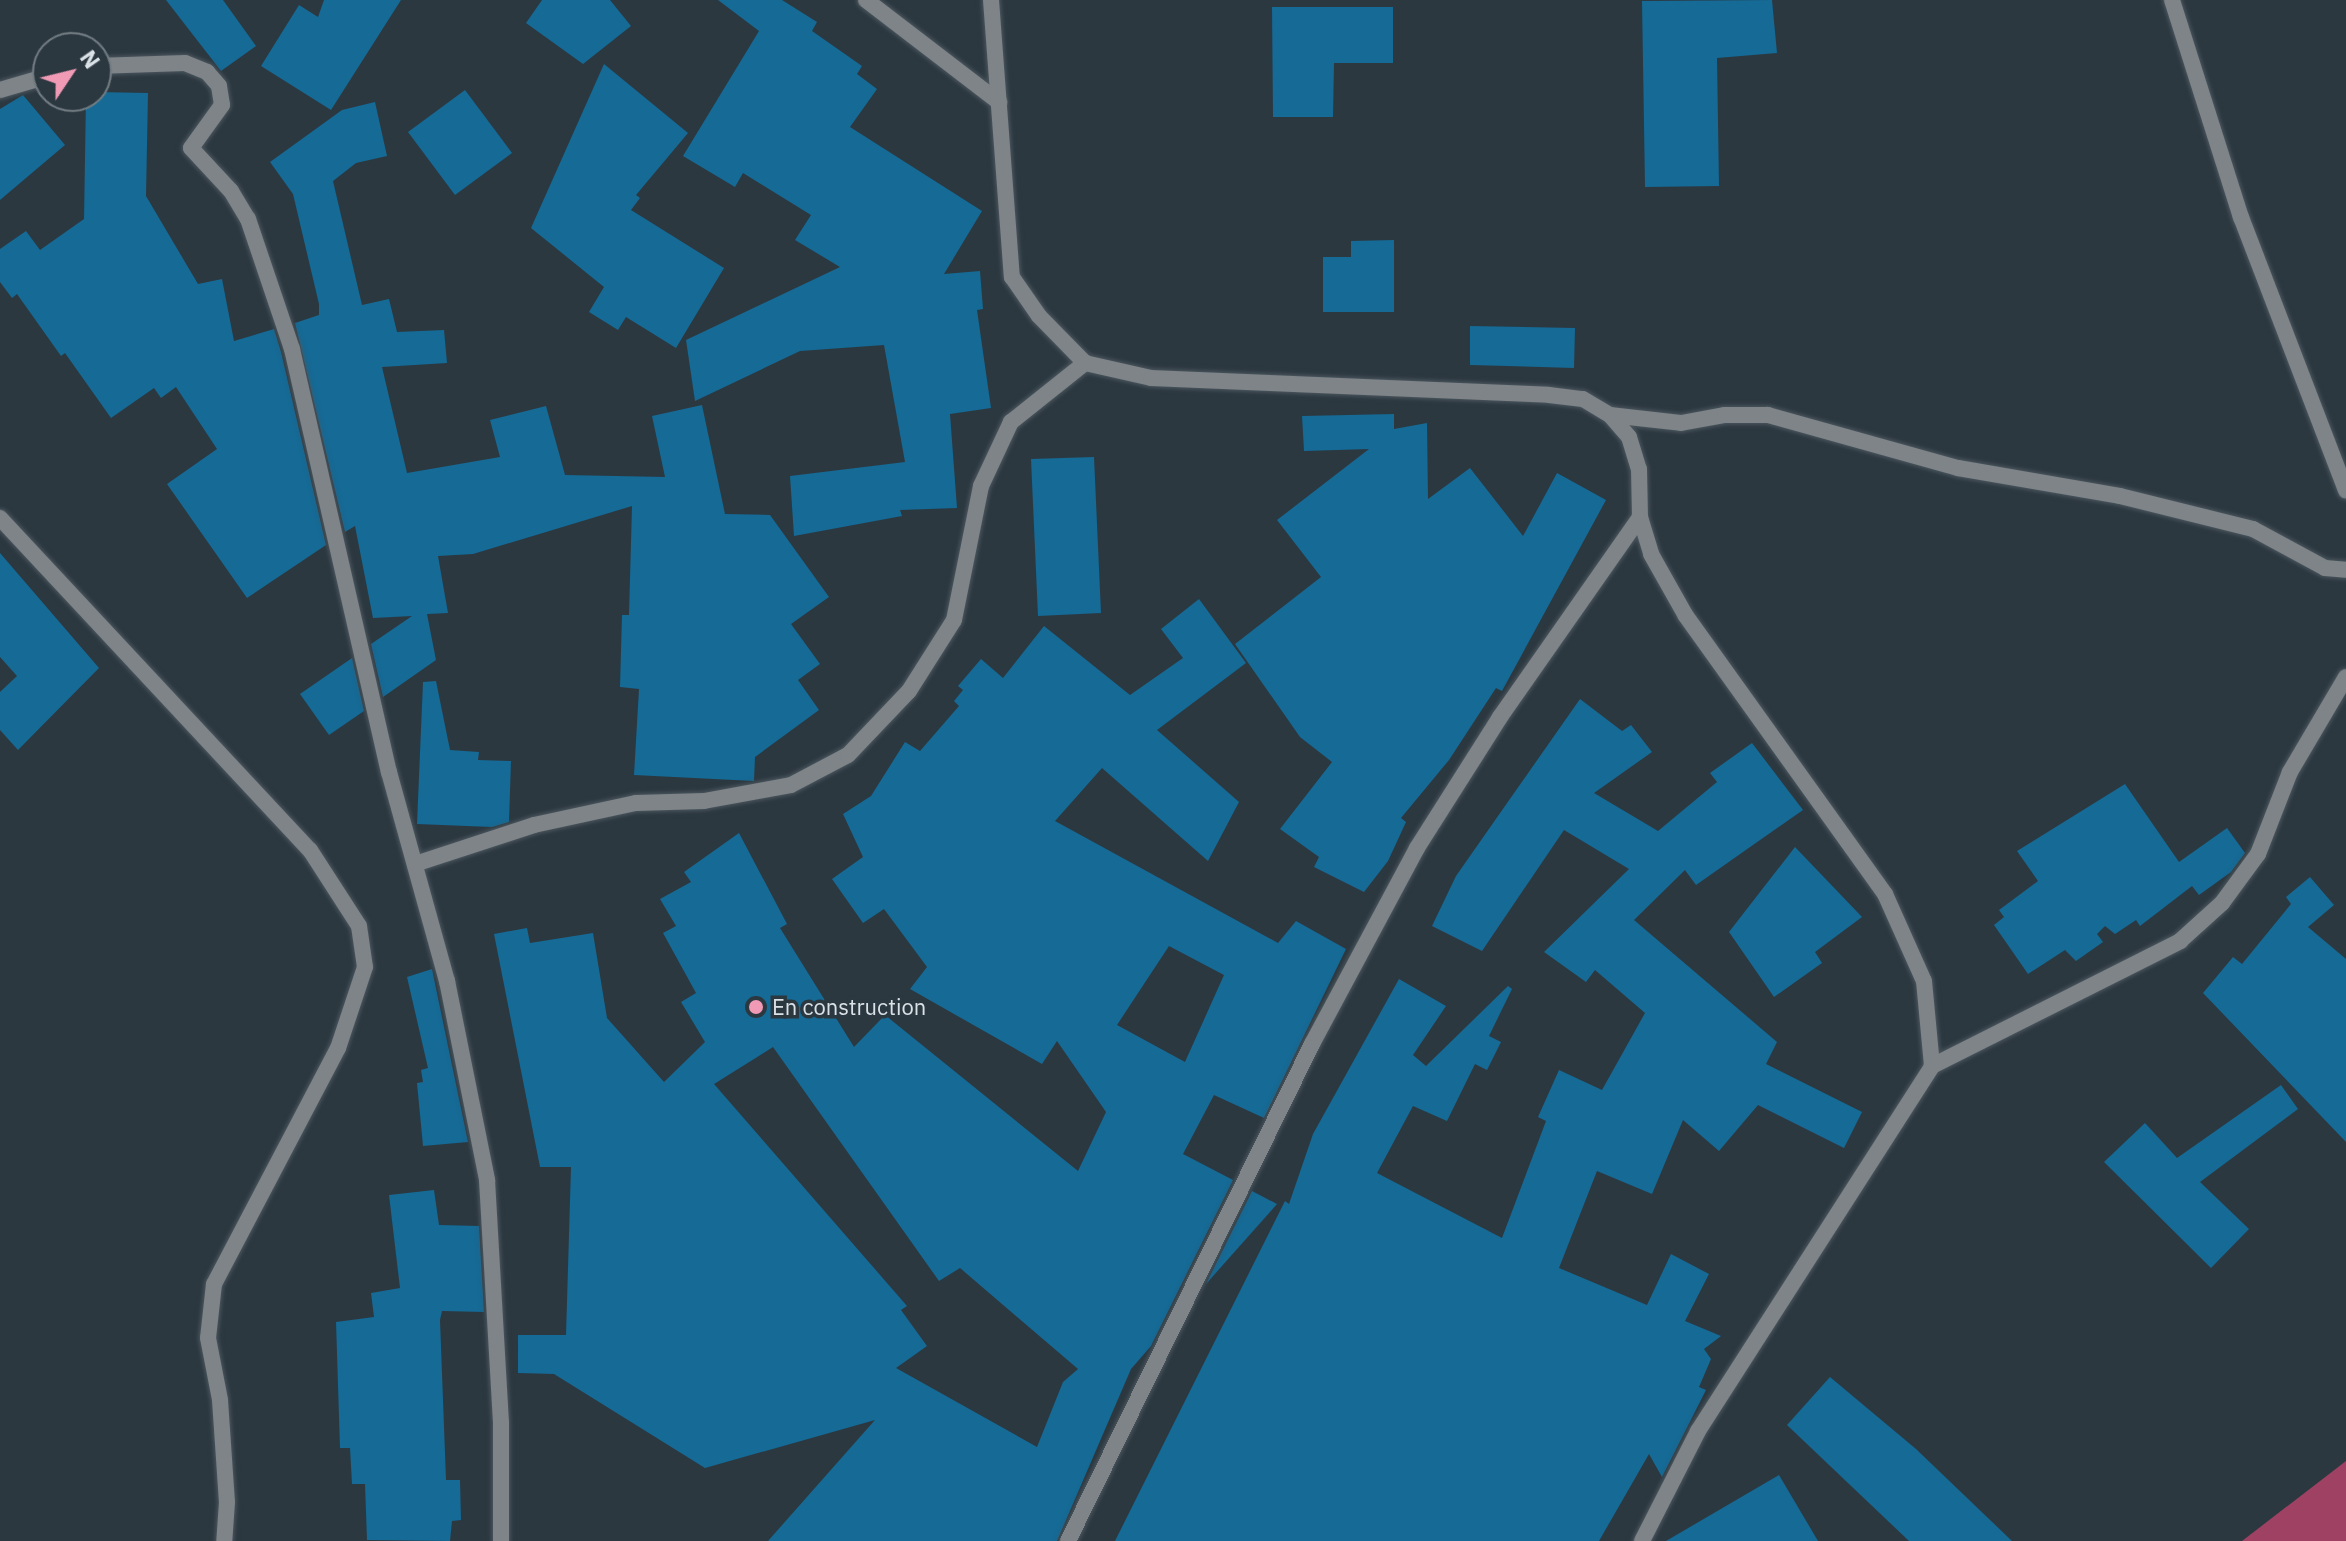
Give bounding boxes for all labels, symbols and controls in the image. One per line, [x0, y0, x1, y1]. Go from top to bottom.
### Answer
north arrow [32, 32, 112, 112]
text: N [74, 44, 107, 74]
place label: En construction [772, 994, 926, 1020]
marker: En construction [747, 998, 765, 1016]

